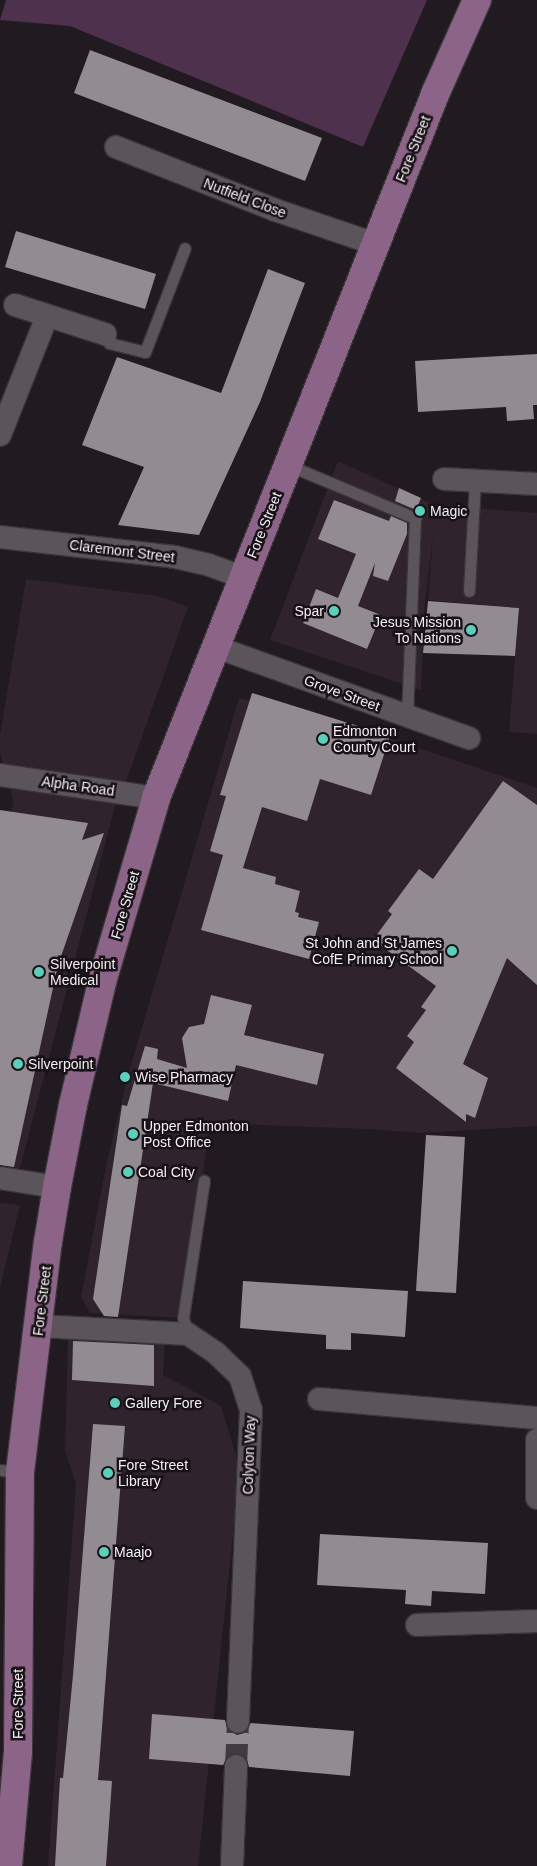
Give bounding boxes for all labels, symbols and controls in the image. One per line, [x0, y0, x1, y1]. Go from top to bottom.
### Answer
street label: Fore Street [392, 113, 434, 185]
street label: Nutfield Close [201, 175, 289, 221]
street label: Fore Street [243, 489, 285, 561]
place label: Magic [430, 503, 467, 519]
marker: Magic [414, 505, 426, 517]
street label: Claremont Street [68, 536, 176, 566]
place label: Spar [294, 603, 324, 619]
marker: Spar [328, 605, 340, 617]
place label: Jesus Mission To Nations [373, 614, 461, 646]
marker: Jesus Mission To Nations [465, 624, 477, 636]
street label: Grove Street [302, 672, 382, 714]
place label: Edmonton County Court [333, 723, 415, 756]
marker: Edmonton County Court [317, 733, 329, 745]
street label: Alpha Road [41, 773, 115, 799]
street label: Fore Street [107, 869, 143, 941]
place label: St John and St James CofE Primary School [305, 935, 442, 968]
marker: St John and St James CofE Primary School [446, 945, 458, 957]
place label: Silverpoint Medical [50, 956, 115, 989]
marker: Silverpoint Medical [32, 965, 46, 979]
place label: Silverpoint [28, 1056, 93, 1072]
marker: Silverpoint [12, 1058, 24, 1070]
place label: Wise Pharmacy [135, 1069, 233, 1085]
marker: Wise Pharmacy [119, 1071, 131, 1083]
place label: Upper Edmonton Post Office [143, 1118, 249, 1150]
marker: Upper Edmonton Post Office [127, 1128, 139, 1140]
place label: Coal City [138, 1164, 195, 1180]
marker: Coal City [122, 1166, 134, 1178]
street label: Fore Street [29, 1265, 55, 1337]
place label: Gallery Fore [125, 1395, 202, 1411]
marker: Gallery Fore [109, 1397, 121, 1409]
street label: Colyton Way [239, 1415, 259, 1495]
place label: Fore Street Library [118, 1457, 188, 1490]
marker: Fore Street Library [102, 1467, 114, 1479]
place label: Maajo [114, 1544, 152, 1560]
marker: Maajo [98, 1546, 110, 1558]
street label: Fore Street [10, 1669, 26, 1739]

